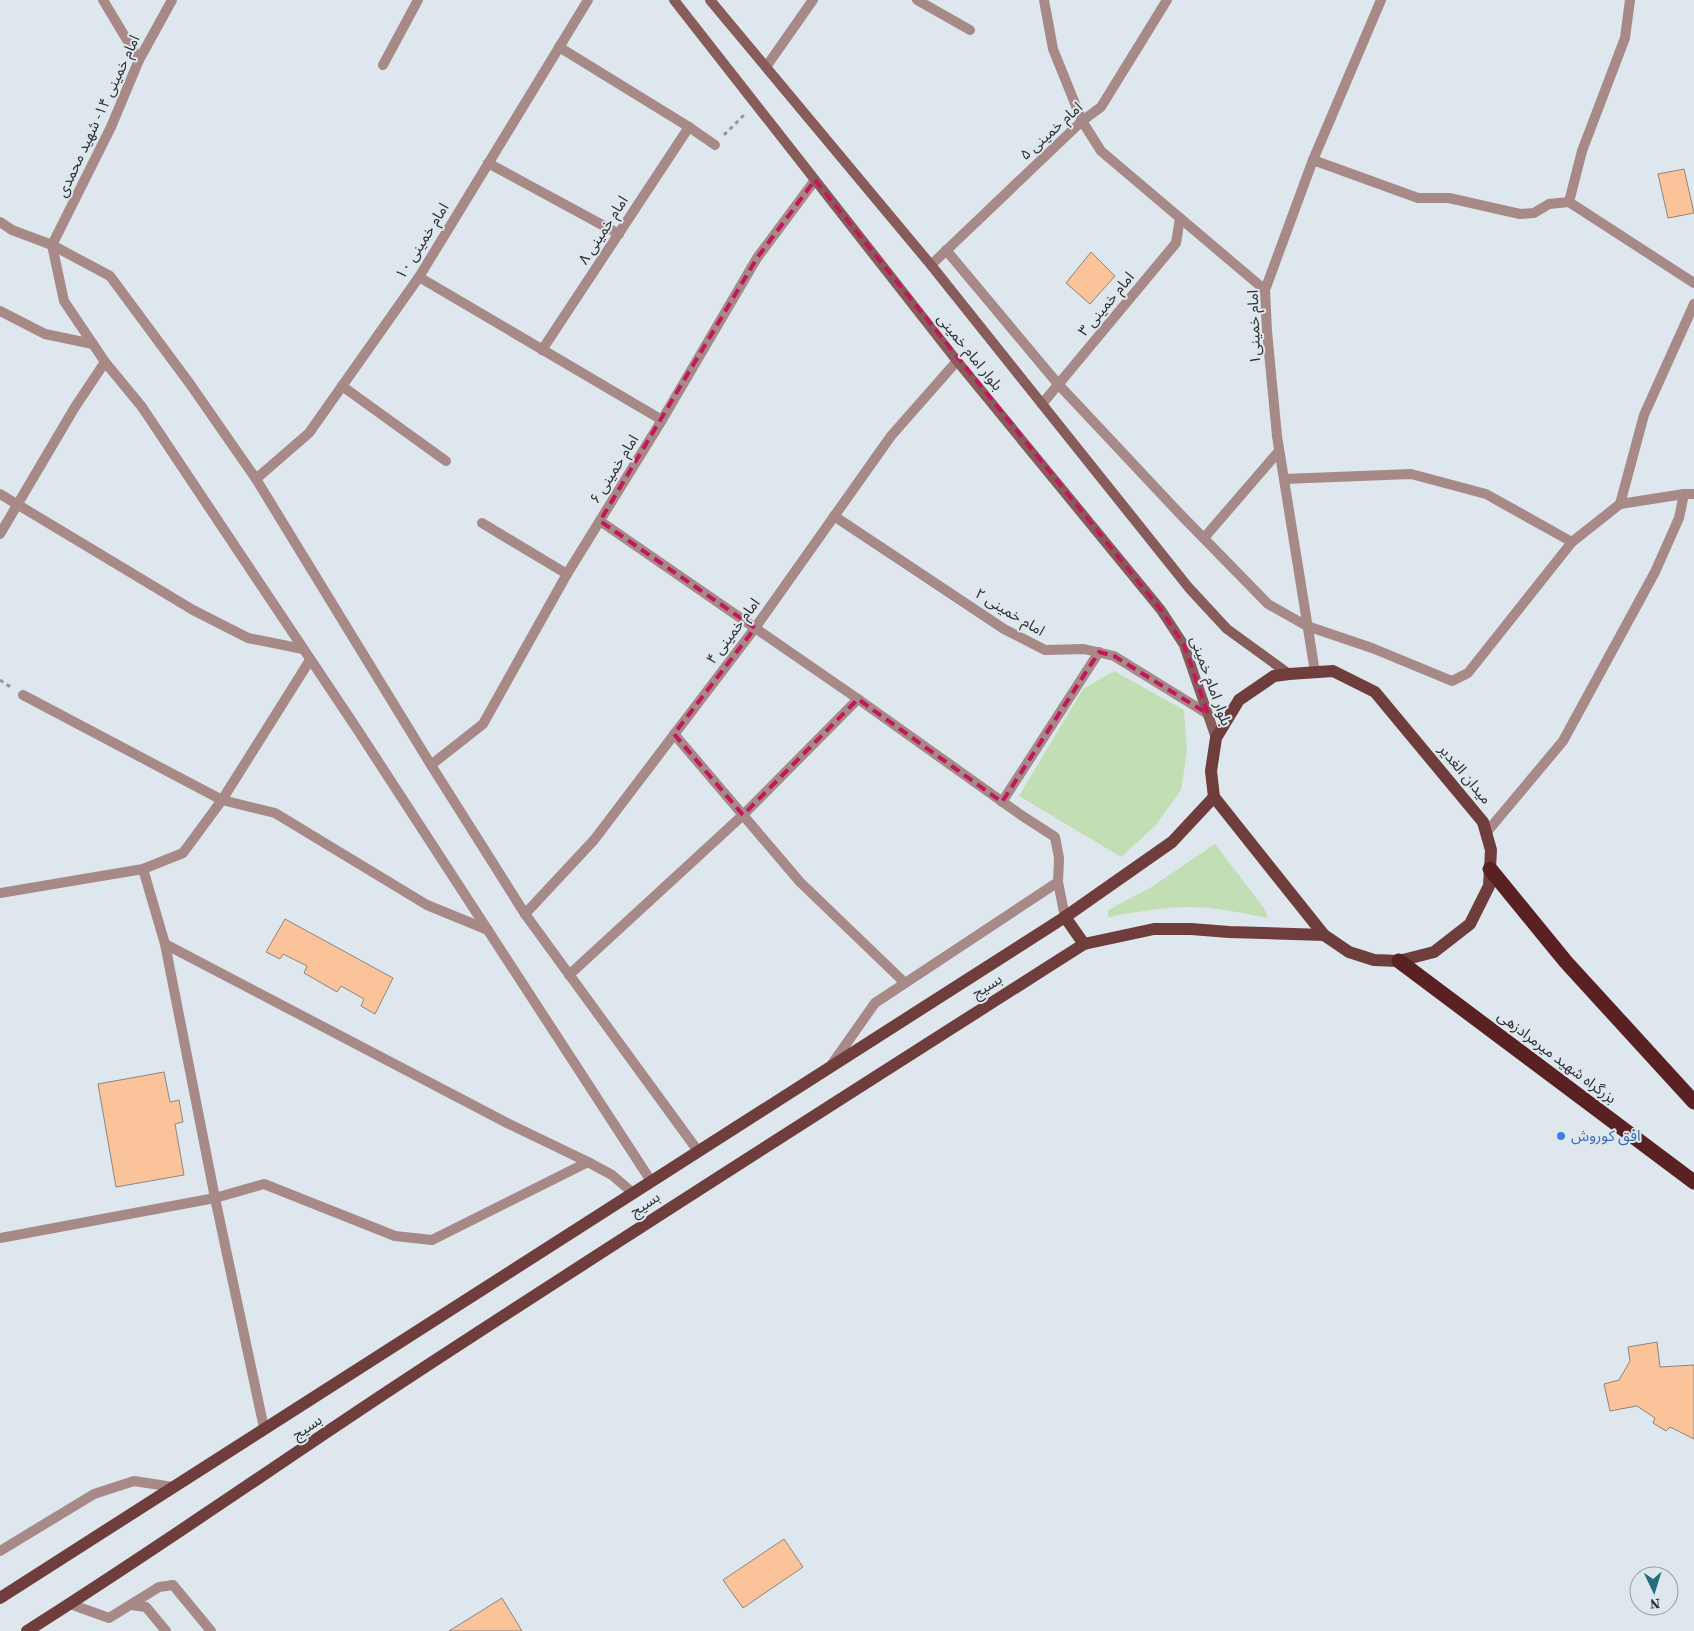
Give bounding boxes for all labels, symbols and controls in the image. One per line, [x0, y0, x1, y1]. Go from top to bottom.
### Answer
street label: امام خمینی ۱۴- شهید محمدی [51, 31, 145, 201]
street label: امام خمینی ۵ [1015, 97, 1087, 165]
street label: امام خمینی ۸ [573, 191, 633, 269]
street label: امام خمینی ۱۰ [390, 198, 454, 284]
street label: امام خمینی ۳ [1073, 267, 1139, 341]
street label: امام خمینی۱ [1242, 289, 1266, 365]
street label: بلوار امام خمینی [932, 309, 1008, 395]
street label: امام خمینی ۶ [584, 430, 644, 508]
street label: امام خمینی ۲ [971, 582, 1049, 642]
street label: امام خمینی ۴ [701, 593, 765, 669]
street label: بلوار امام خمینی [1185, 633, 1237, 729]
street label: میدان الغدیر [1433, 738, 1497, 808]
street label: بسیج [968, 968, 1007, 1005]
street label: بزرگراه شهید میرمرادزهی [1494, 1005, 1621, 1108]
place label: افق کوروش [1571, 1125, 1641, 1146]
marker: افق کوروش [1555, 1130, 1567, 1142]
street label: بسیج [626, 1186, 665, 1223]
street label: بسیج [288, 1409, 327, 1446]
north arrow [1629, 1566, 1679, 1616]
text: N [1649, 1594, 1661, 1614]

